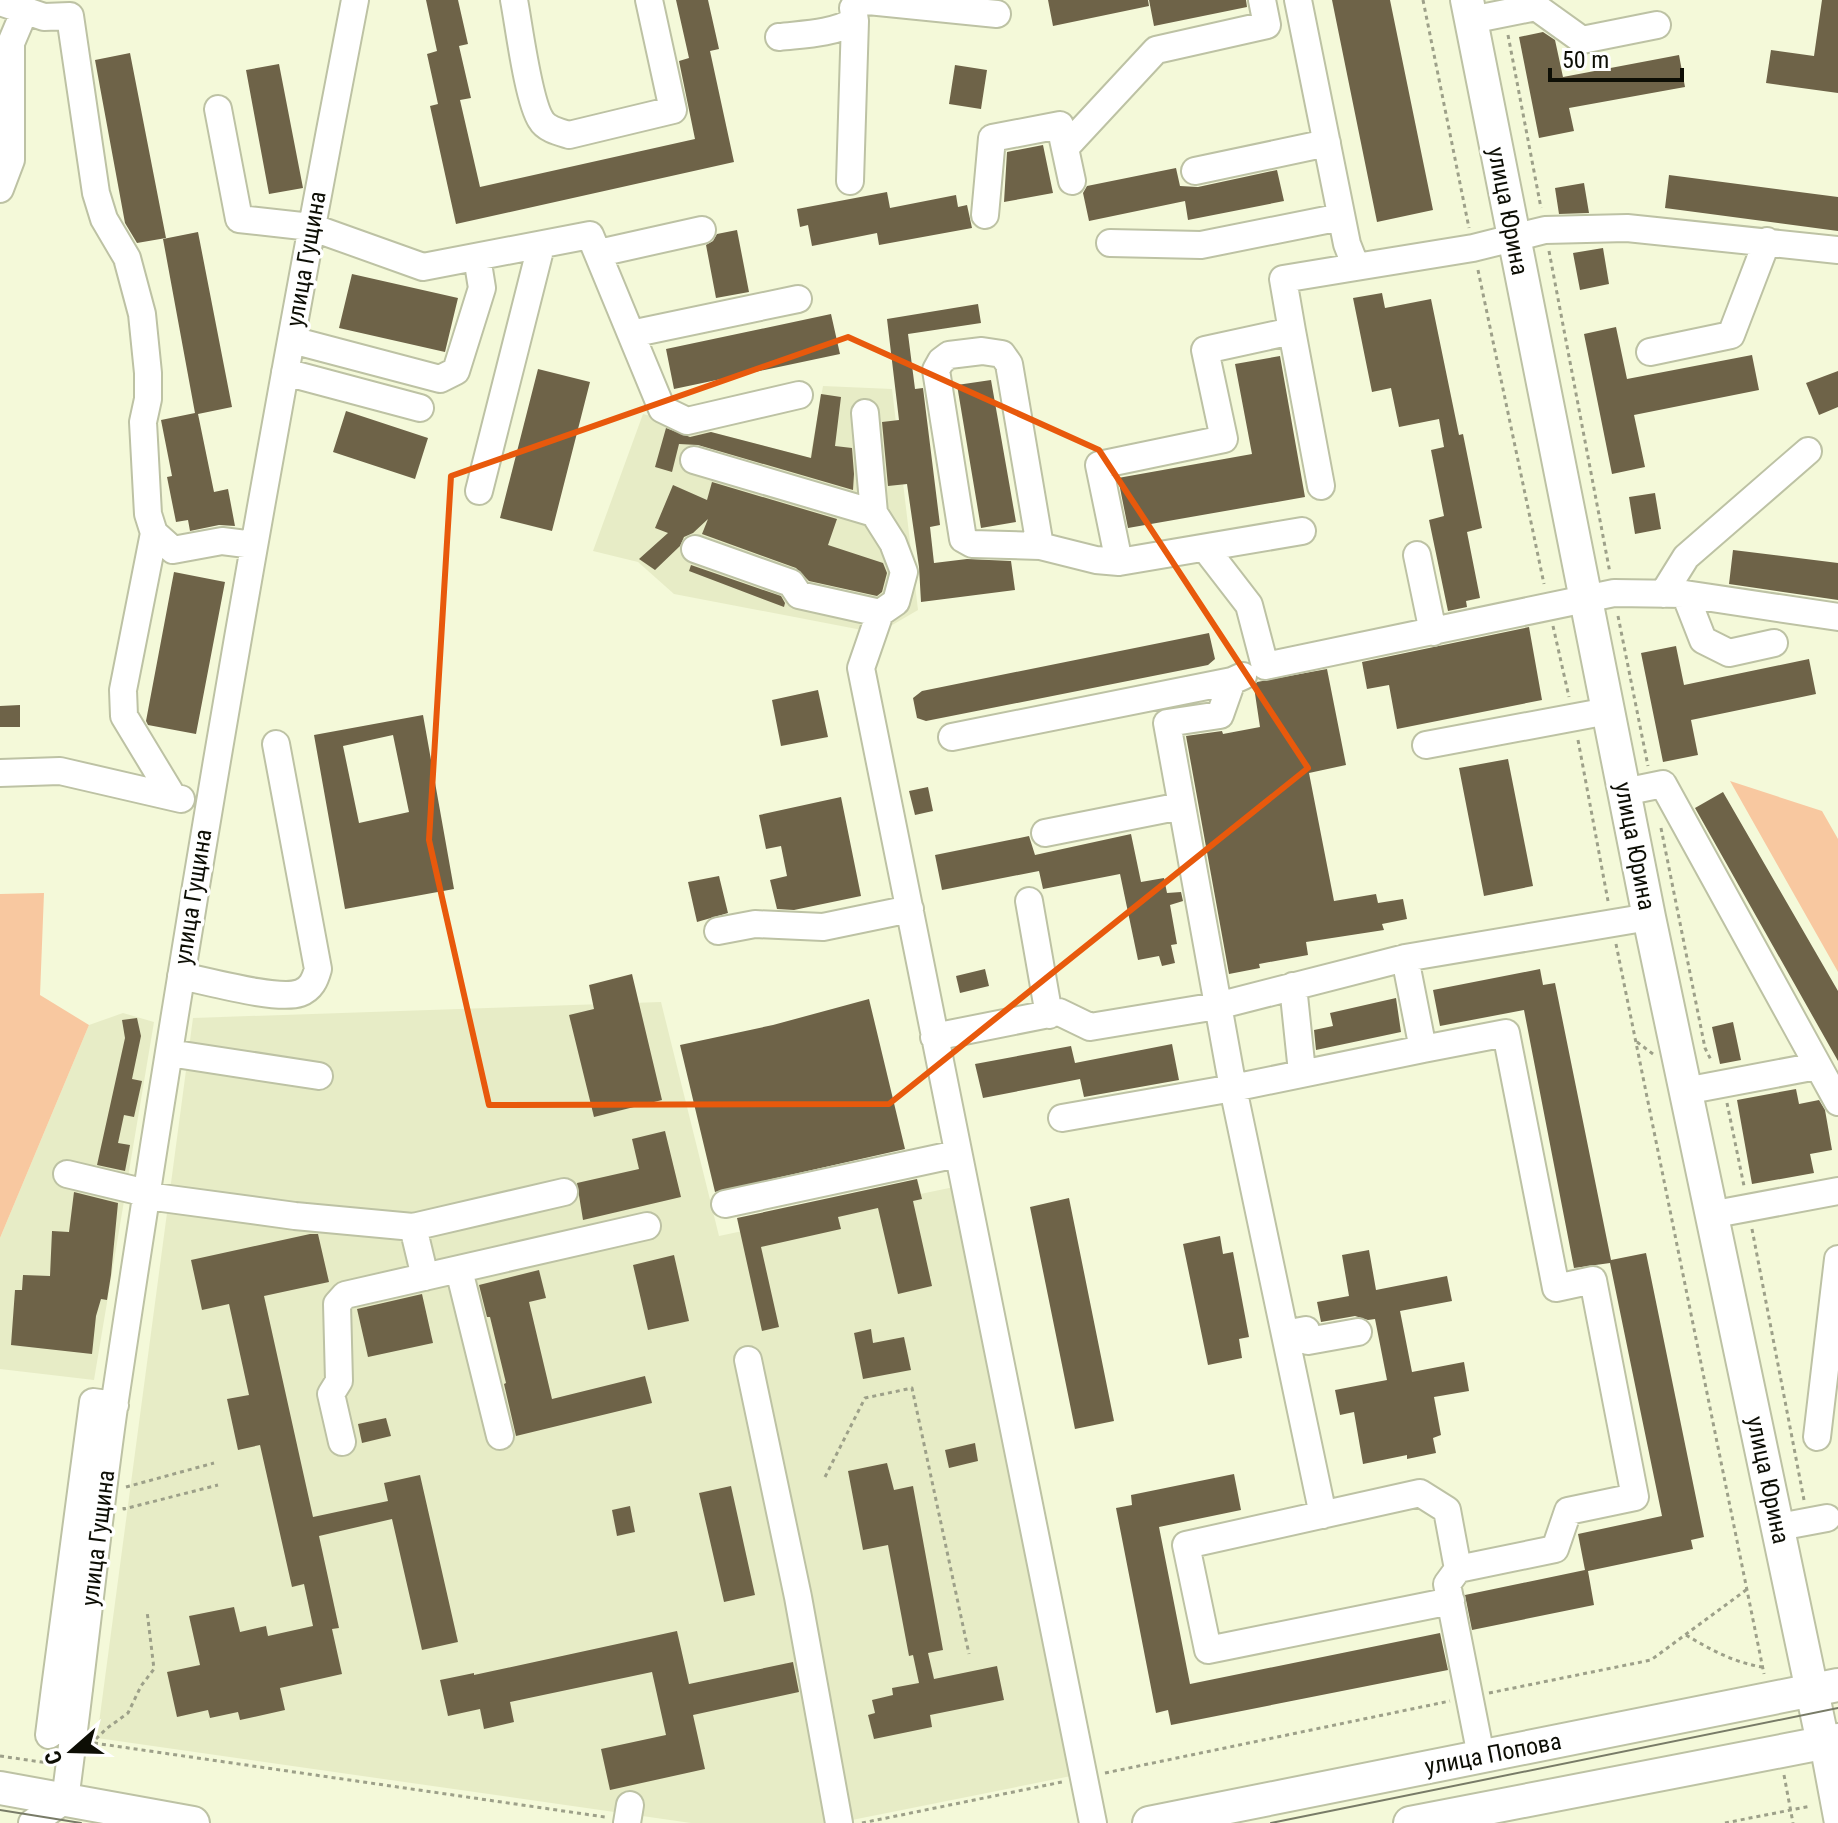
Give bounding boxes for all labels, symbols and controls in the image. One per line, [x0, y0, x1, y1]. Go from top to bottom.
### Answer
scale bar [1550, 32, 1682, 82]
text: 50 m [1562, 46, 1609, 74]
street label: улица Юрина [1482, 145, 1534, 277]
street label: улица Гущина [280, 189, 332, 329]
street label: улица Юрина [1609, 780, 1661, 912]
street label: улица Гущина [168, 827, 218, 967]
street label: улица Юрина [1741, 1414, 1795, 1546]
street label: улица Гущина [76, 1468, 120, 1608]
north arrow [32, 1711, 112, 1791]
street label: улица Попова [1422, 1727, 1564, 1781]
text: С [40, 1747, 68, 1768]

